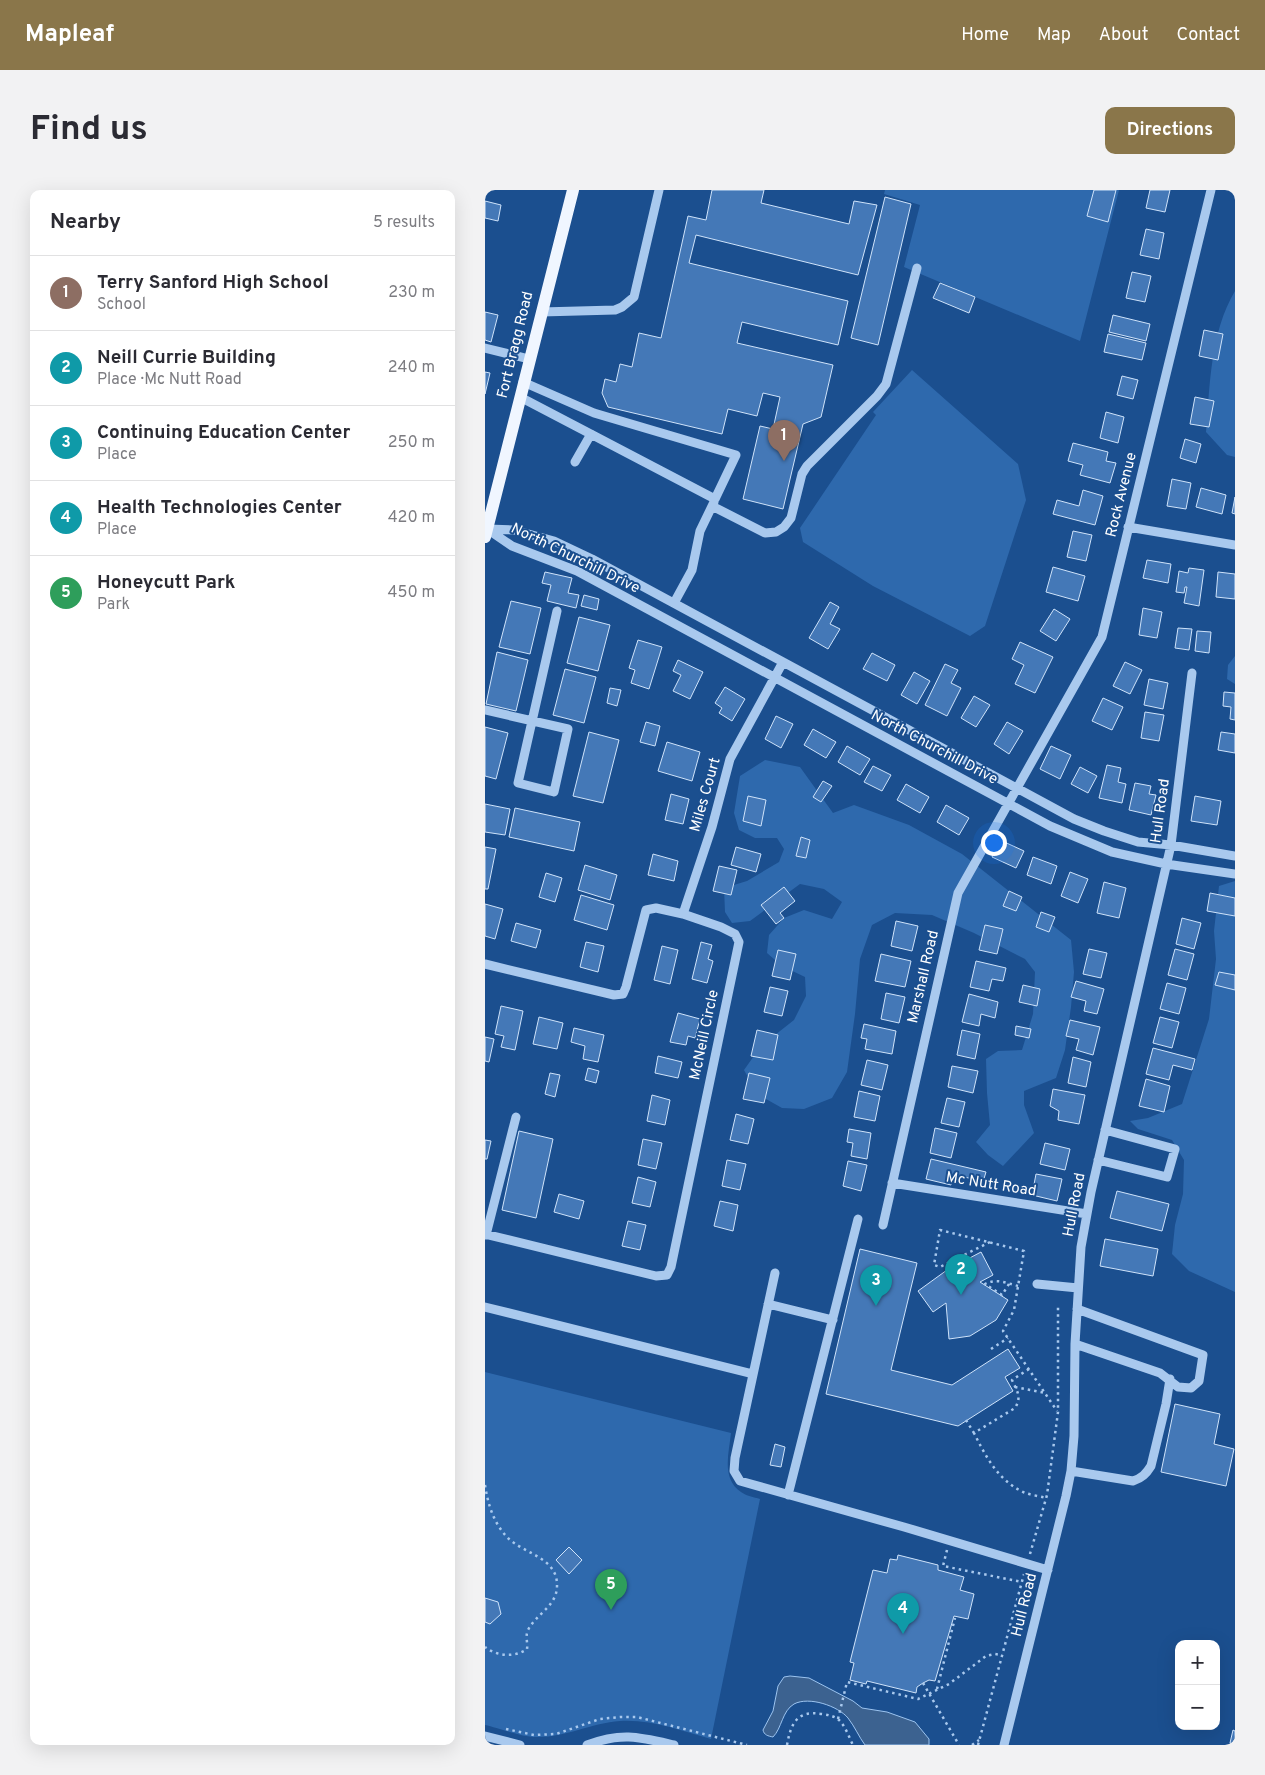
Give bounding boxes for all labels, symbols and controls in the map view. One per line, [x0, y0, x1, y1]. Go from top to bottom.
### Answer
text: Mapleaf [25, 20, 114, 50]
text: Home [961, 24, 1009, 47]
text: Map [1037, 24, 1071, 47]
text: About [1099, 24, 1148, 47]
text: Contact [1176, 24, 1240, 47]
button: Directions [1105, 107, 1235, 154]
text: Find us [30, 108, 148, 152]
text: Nearby [50, 209, 121, 236]
text: 5 results [373, 213, 435, 233]
text: Terry Sanford High School [97, 271, 329, 295]
text: 1 [63, 283, 69, 303]
text: 230 m [388, 283, 435, 303]
street label: Fort Bragg Road [494, 290, 538, 400]
text: School [97, 295, 146, 315]
text: Neill Currie Building [97, 346, 276, 370]
text: 2 [61, 358, 71, 378]
text: 240 m [388, 358, 435, 378]
text: Place · Mc Nutt Road [97, 370, 242, 390]
pin: 1 [768, 420, 800, 461]
text: Continuing Education Center [97, 421, 350, 445]
text: 3 [61, 433, 71, 453]
text: 250 m [388, 433, 435, 453]
text: Place [97, 445, 137, 465]
street label: Rock Avenue [1102, 451, 1142, 539]
text: Health Technologies Center [97, 496, 342, 520]
text: 4 [61, 508, 71, 528]
text: 420 m [388, 508, 435, 528]
text: Place [97, 520, 137, 540]
street label: North Churchill Drive [507, 520, 643, 598]
text: Honeycutt Park [97, 571, 236, 595]
text: 5 [61, 583, 71, 603]
text: 450 m [388, 583, 435, 603]
text: Park [97, 595, 130, 615]
street label: North Churchill Drive [867, 706, 1001, 790]
street label: Miles Court [686, 756, 726, 834]
street label: Hull Road [1147, 777, 1175, 845]
your location [981, 830, 1007, 856]
street label: Marshall Road [904, 929, 944, 1025]
street label: McNeill Circle [686, 988, 724, 1082]
street label: Mc Nutt Road [944, 1168, 1038, 1202]
street label: Hull Road [1059, 1171, 1091, 1239]
pin: 2 [945, 1254, 977, 1295]
pin: 3 [860, 1265, 892, 1306]
pin: 5 [595, 1569, 627, 1610]
street label: Hull Road [1008, 1571, 1042, 1639]
pin: 4 [887, 1593, 919, 1634]
map controls [1175, 1640, 1220, 1730]
button: + [1175, 1640, 1220, 1685]
button: − [1175, 1685, 1220, 1730]

